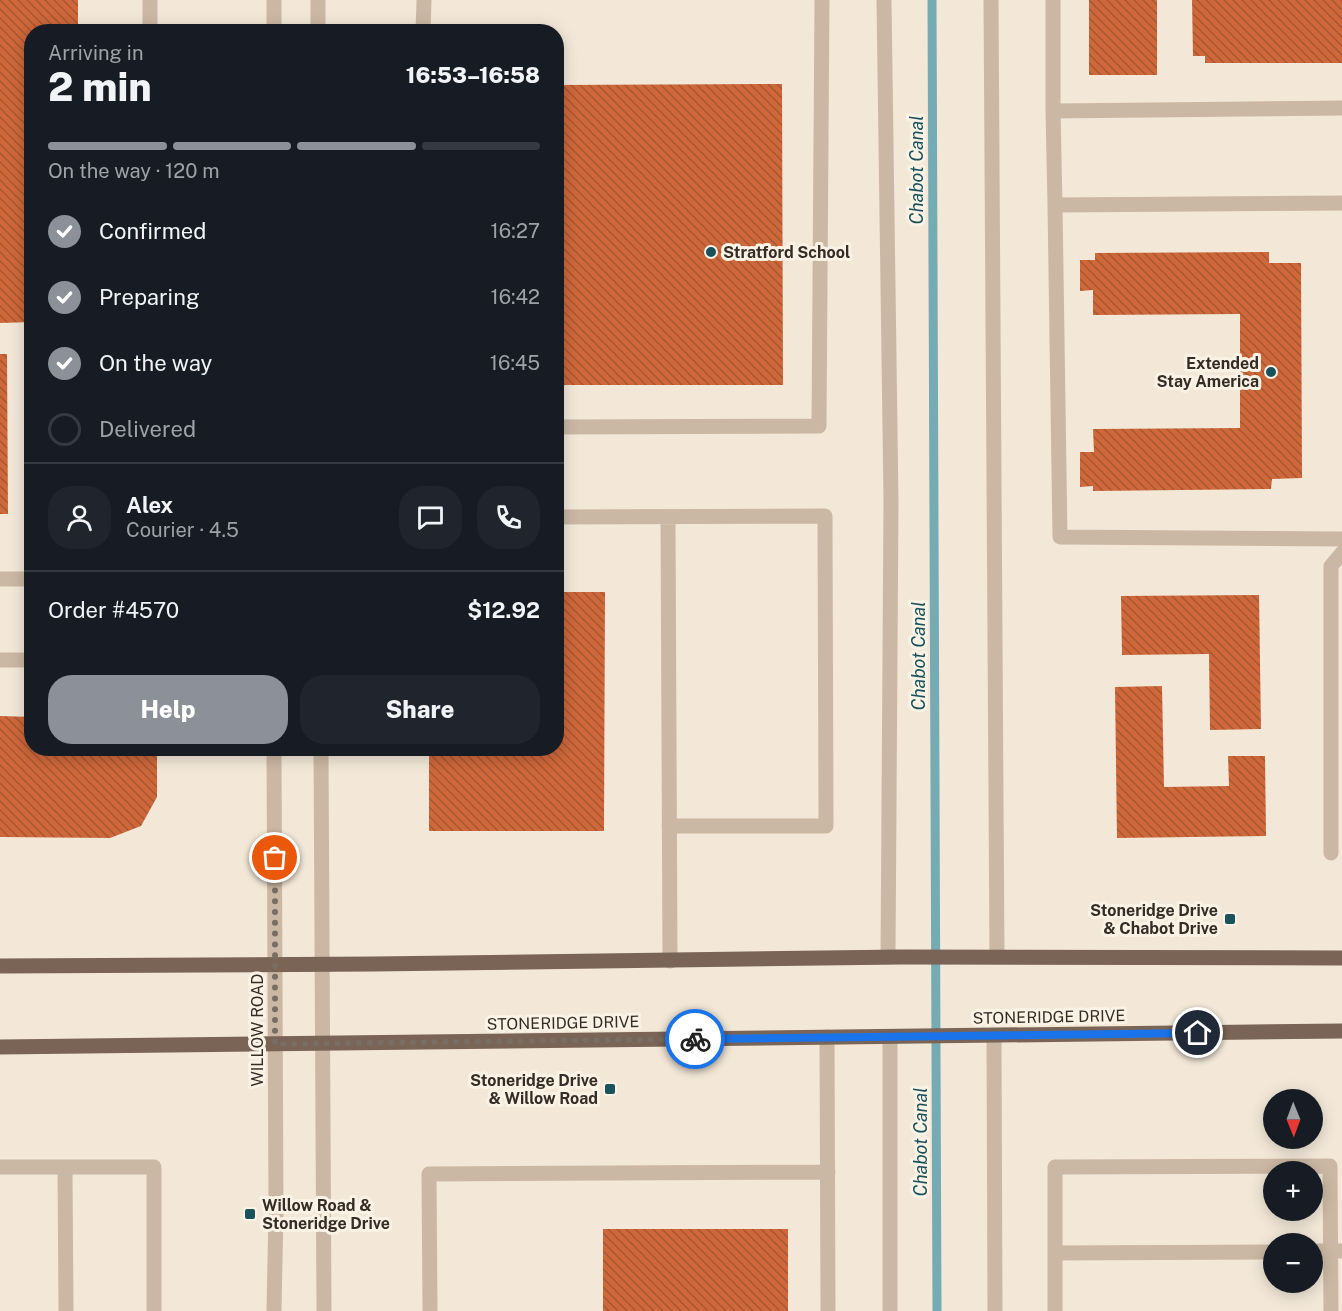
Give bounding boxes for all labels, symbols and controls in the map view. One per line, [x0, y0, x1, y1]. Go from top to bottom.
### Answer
text: Arriving in [48, 41, 143, 65]
text: 16:53–16:58 [406, 62, 540, 88]
text: 2 min [48, 64, 152, 110]
water label: Chabot Canal [906, 116, 927, 224]
text: On the way · 120 m [48, 159, 220, 183]
icon: check [48, 215, 81, 248]
text: Confirmed [99, 218, 206, 244]
text: 16:27 [491, 219, 540, 243]
place label: Stratford School [723, 243, 850, 262]
marker: Stratford School [704, 245, 718, 259]
icon: check [48, 281, 81, 314]
text: Preparing [99, 284, 200, 310]
text: 16:42 [491, 285, 540, 309]
icon: check [48, 347, 81, 380]
text: On the way [99, 350, 212, 376]
text: 16:45 [490, 351, 540, 375]
place label: Extended Stay America [1156, 354, 1259, 391]
marker: Extended Stay America [1264, 365, 1278, 379]
text: Delivered [99, 416, 196, 442]
button: person [48, 486, 111, 549]
button: chat [399, 486, 462, 549]
button: phone [477, 486, 540, 549]
text: Alex [126, 492, 173, 518]
text: Courier · 4.5 [126, 518, 239, 542]
text: Order #4570 [48, 597, 179, 623]
text: $12.92 [467, 597, 540, 623]
water label: Chabot Canal [908, 602, 929, 710]
button: Help [48, 675, 288, 744]
button: Share [300, 675, 540, 744]
pin [249, 832, 300, 883]
icon: bag [258, 841, 291, 874]
place label: Stoneridge Drive & Chabot Drive [1090, 901, 1218, 938]
marker: Stoneridge Drive & Chabot Drive [1223, 912, 1237, 926]
street label: WILLOW ROAD [248, 974, 267, 1086]
street label: STONERIDGE DRIVE [972, 1006, 1126, 1028]
pin [1172, 1007, 1223, 1058]
courier [665, 1009, 725, 1069]
street label: STONERIDGE DRIVE [486, 1012, 640, 1034]
icon: home [1181, 1016, 1214, 1049]
icon: bike [679, 1023, 712, 1056]
place label: Stoneridge Drive & Willow Road [470, 1071, 598, 1108]
marker: Stoneridge Drive & Willow Road [603, 1082, 617, 1096]
water label: Chabot Canal [910, 1088, 931, 1196]
north arrow [1263, 1089, 1323, 1149]
map controls [1263, 1089, 1323, 1293]
button: + [1263, 1161, 1323, 1221]
place label: Willow Road & Stoneridge Drive [262, 1196, 390, 1233]
marker: Willow Road & Stoneridge Drive [243, 1207, 257, 1221]
button: − [1263, 1233, 1323, 1293]

